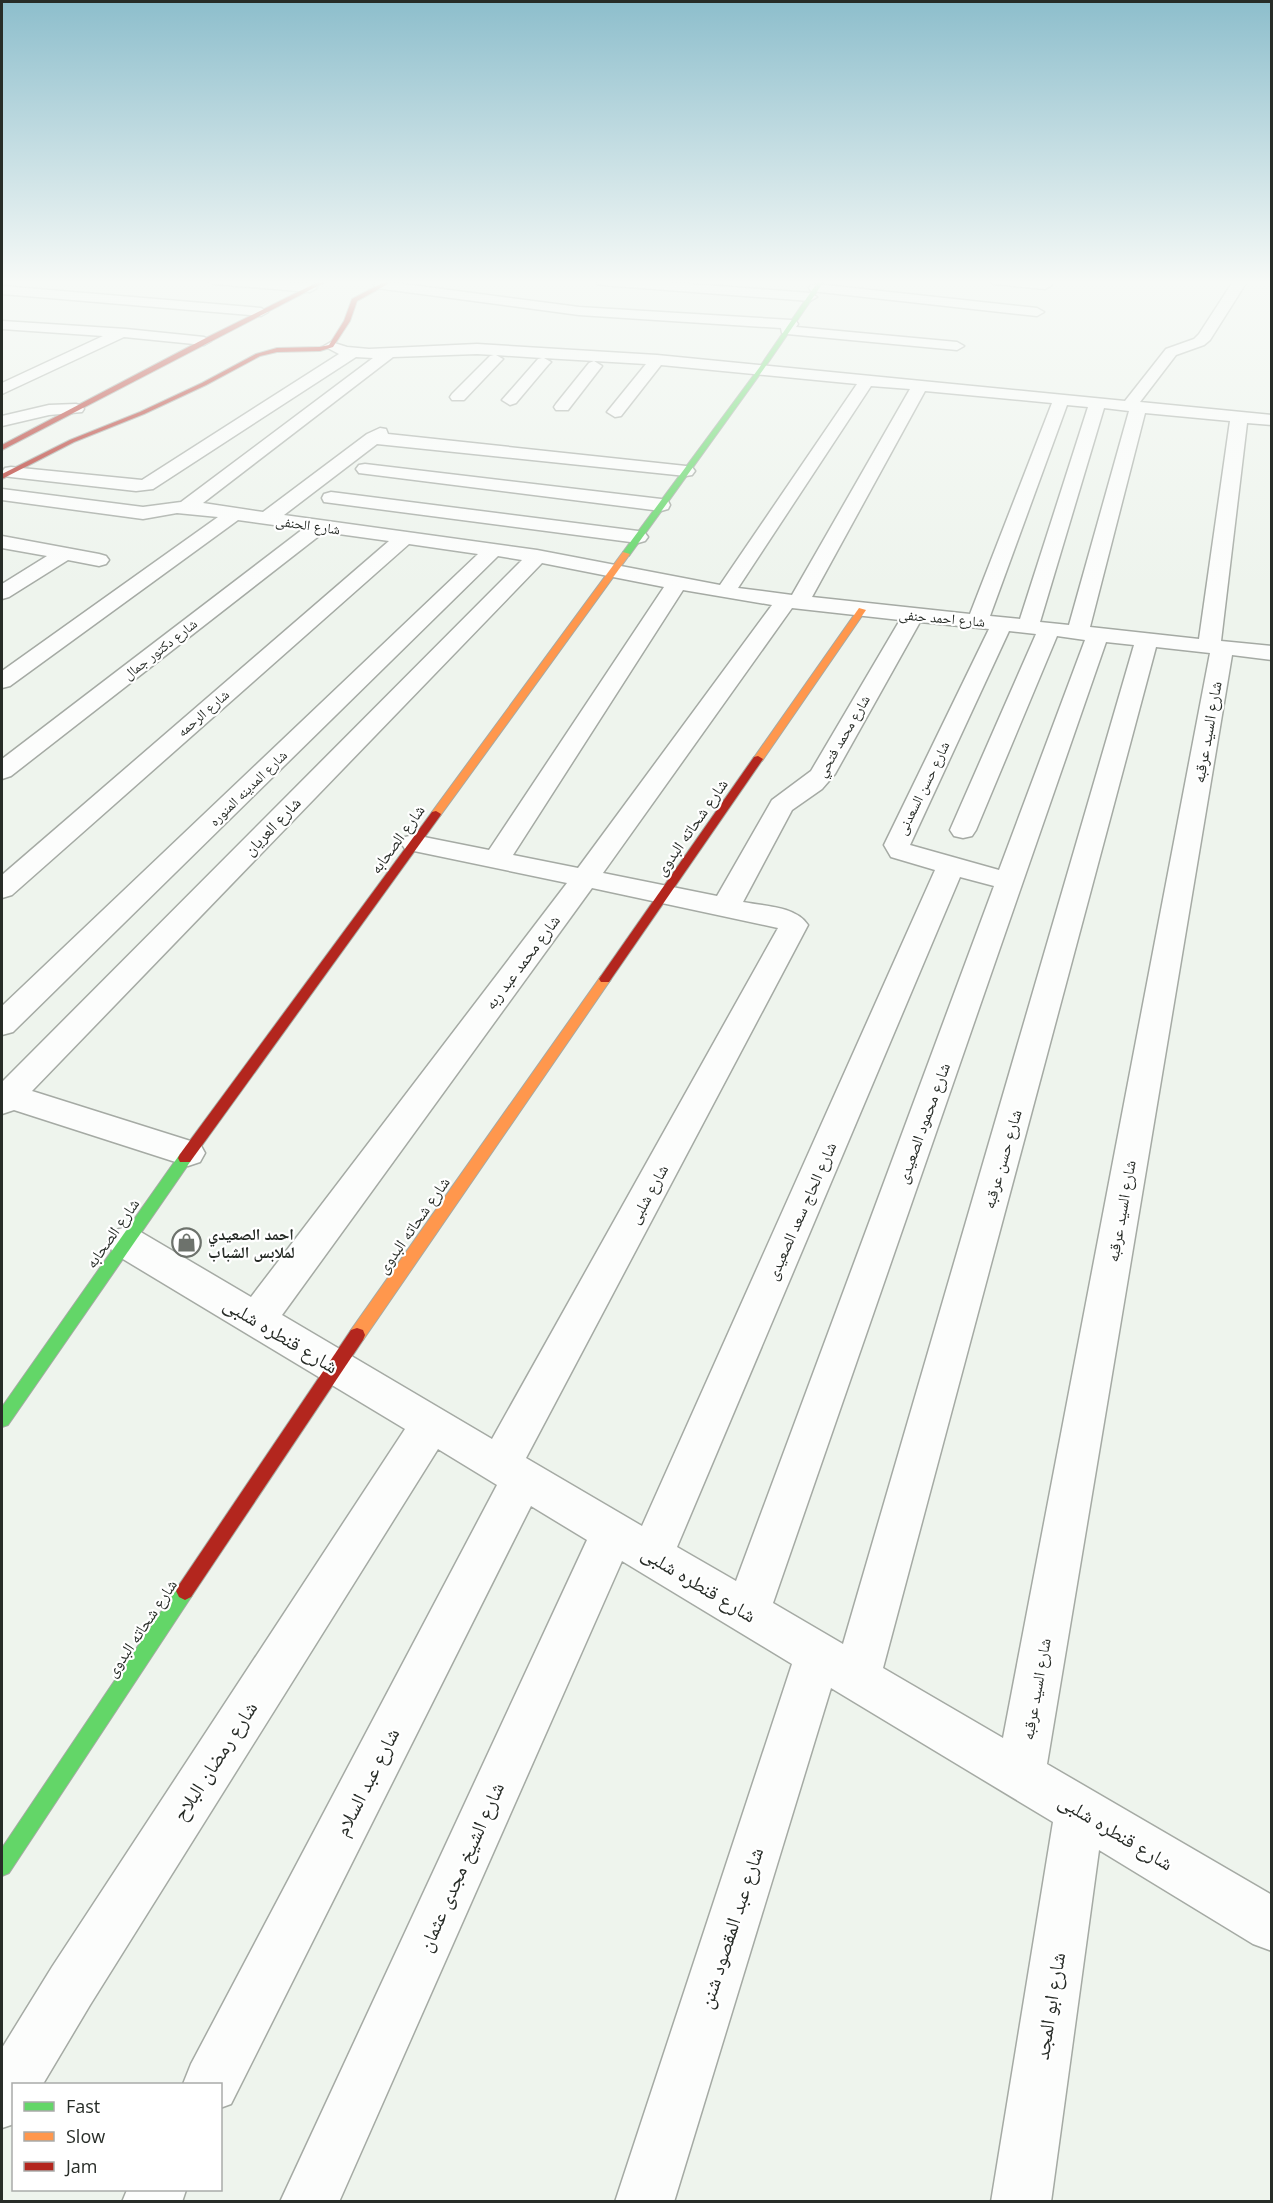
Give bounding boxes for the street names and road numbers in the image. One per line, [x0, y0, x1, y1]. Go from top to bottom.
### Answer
street label: شارع الحنفى [274, 511, 342, 539]
street label: شارع احمد حنفى [898, 604, 986, 632]
street label: شارع دكتور جمال [119, 614, 201, 684]
street label: شارع السيد عرقبه [1187, 679, 1227, 785]
street label: شارع الرحمه [173, 685, 233, 741]
street label: شارع محمد فتحي [811, 691, 876, 782]
street label: شارع حسن السعدنى [892, 738, 954, 838]
street label: شارع المدينه المنوره [204, 745, 292, 831]
street label: شارع شحاته البدوى [649, 774, 733, 880]
street label: شارع العريان [238, 792, 306, 860]
street label: شارع الصحابه [364, 800, 430, 878]
street label: شارع محمد عبد ربه [479, 910, 565, 1014]
street label: شارع محمود الصعيدى [891, 1060, 955, 1186]
street label: شارع حسن عرقبه [977, 1107, 1027, 1211]
street label: شارع الحاج سعد الصعيدى [761, 1138, 841, 1284]
street label: شارع السيد عرقبه [1101, 1158, 1141, 1264]
street label: شارع شلبى [623, 1160, 673, 1228]
street label: شارع شحاته البدوى [371, 1172, 455, 1278]
street label: شارع الصحابه [80, 1194, 144, 1272]
street label: شارع قنطره شلبى [219, 1290, 344, 1379]
street label: شارع قنطره شلبى [637, 1539, 762, 1628]
street label: شارع شحاته البدوى [100, 1575, 182, 1681]
street label: شارع السيد عرقبه [1016, 1636, 1056, 1742]
street label: شارع رمضان البلاح [166, 1696, 263, 1826]
street label: شارع عبد السلام [328, 1723, 406, 1841]
street label: شارع الشيخ مجدى عثمان [411, 1778, 510, 1956]
street label: شارع قنطره شلبى [1054, 1787, 1179, 1876]
street label: شارع عبد المقصود شنن [692, 1844, 769, 2012]
street label: شارع ابو المجد [1028, 1950, 1071, 2061]

